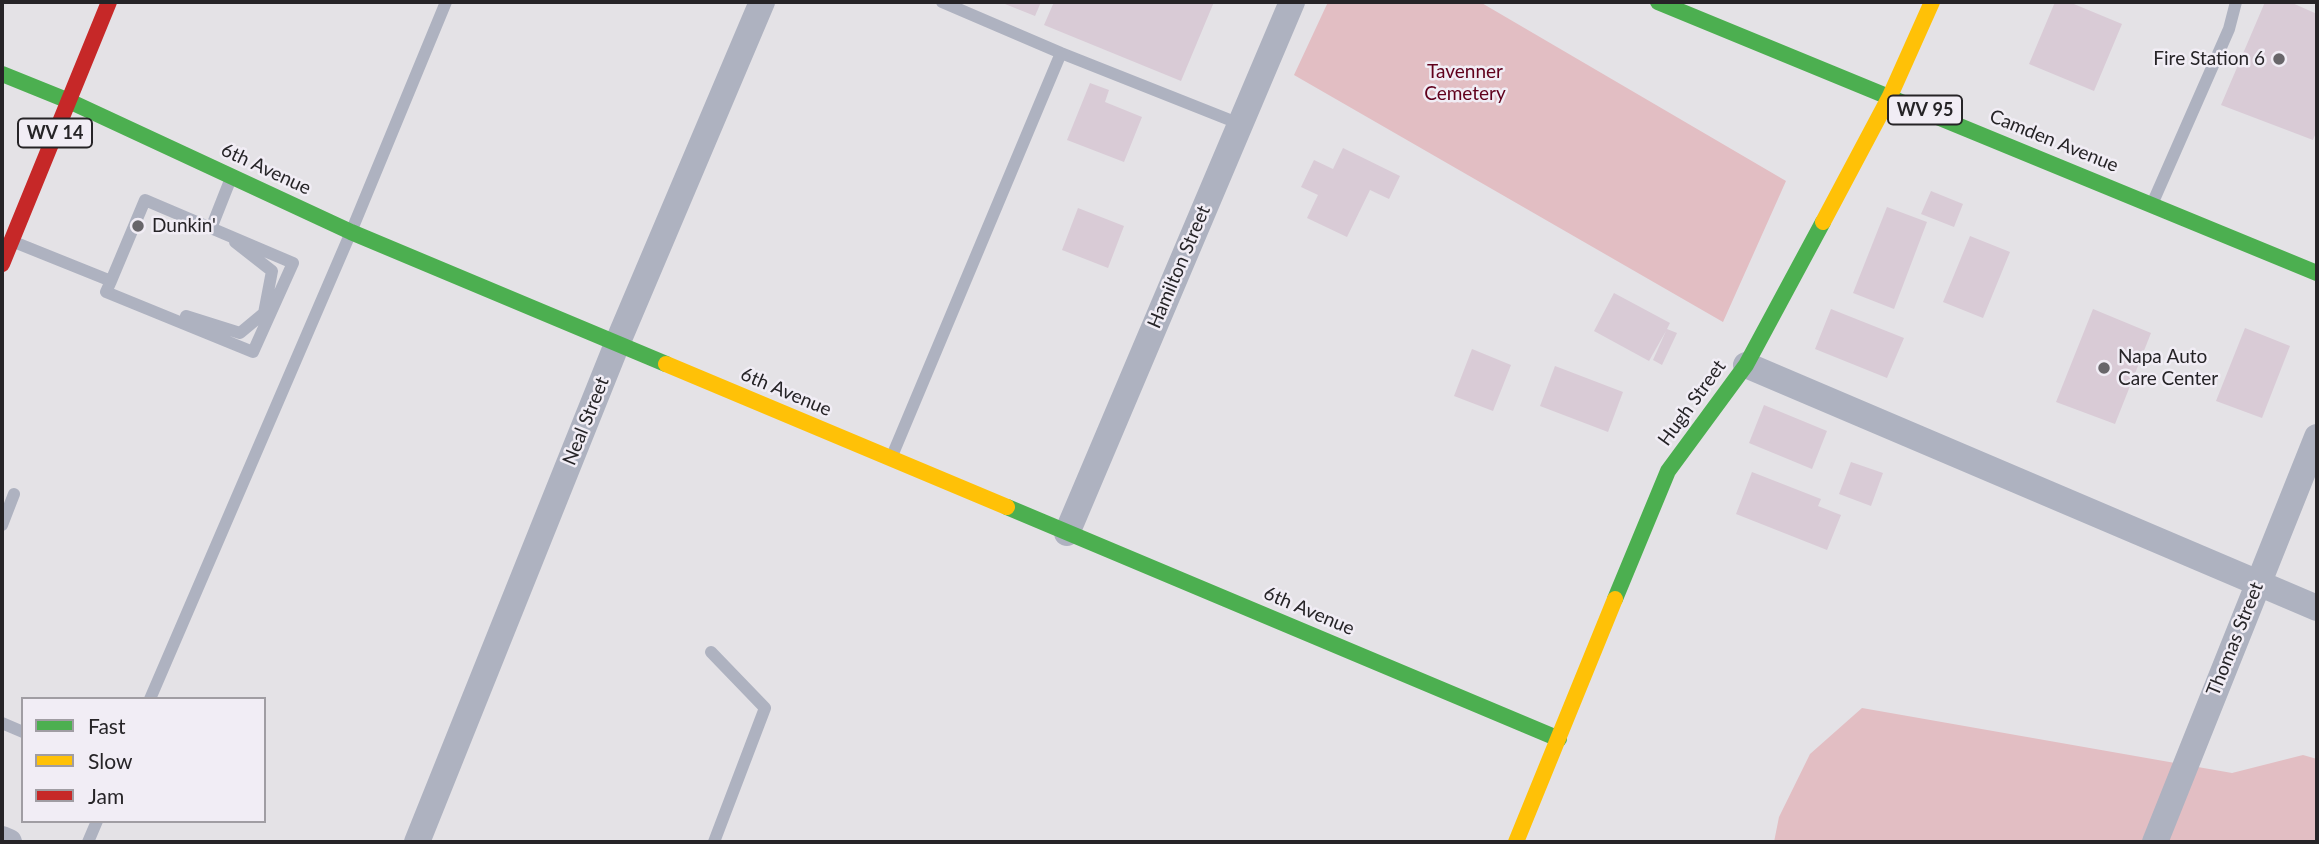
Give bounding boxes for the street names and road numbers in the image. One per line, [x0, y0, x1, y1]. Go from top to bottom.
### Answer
road number: WV 95 [1888, 96, 1962, 124]
street label: Camden Avenue [1986, 105, 2122, 177]
road number: WV 14 [18, 118, 92, 148]
street label: 6th Avenue [218, 138, 314, 200]
street label: Hamilton Street [1143, 202, 1215, 332]
street label: Hugh Street [1653, 356, 1731, 450]
street label: 6th Avenue [737, 363, 835, 421]
street label: Neal Street [558, 374, 614, 468]
street label: Thomas Street [2202, 579, 2268, 699]
street label: 6th Avenue [1260, 582, 1358, 640]

